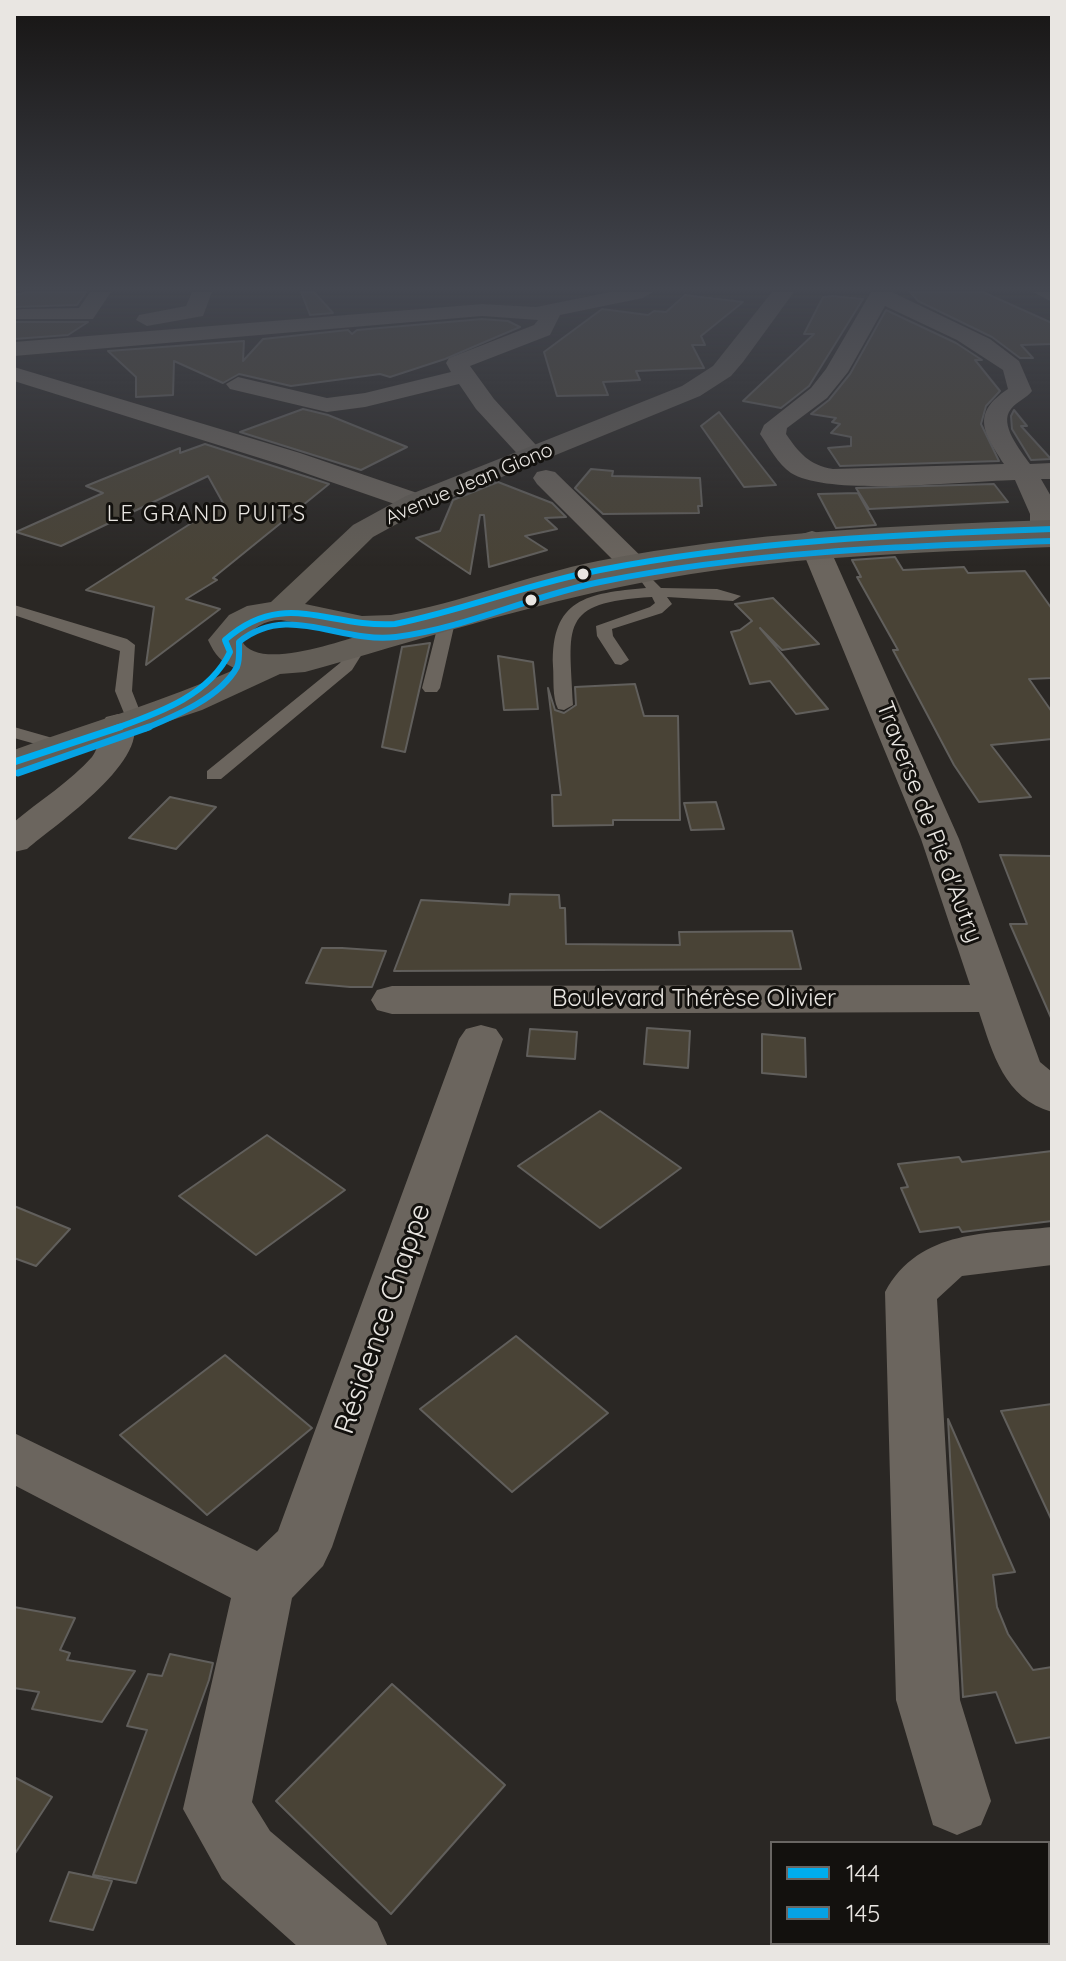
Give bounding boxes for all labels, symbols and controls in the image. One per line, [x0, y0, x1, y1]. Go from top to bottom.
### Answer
street label: Avenue Jean Giono [382, 438, 556, 530]
district label: LE GRAND PUITS [107, 501, 307, 527]
unlabelled marker [575, 566, 591, 582]
unlabelled marker [523, 592, 539, 608]
street label: Traverse de Pié d'Autry [870, 697, 988, 947]
street label: Boulevard Thérèse Olivier [552, 985, 836, 1013]
street label: Résidence Chappe [328, 1199, 438, 1439]
legend [770, 1841, 1050, 1945]
text: 144 [846, 1858, 880, 1888]
text: 145 [846, 1898, 880, 1928]

